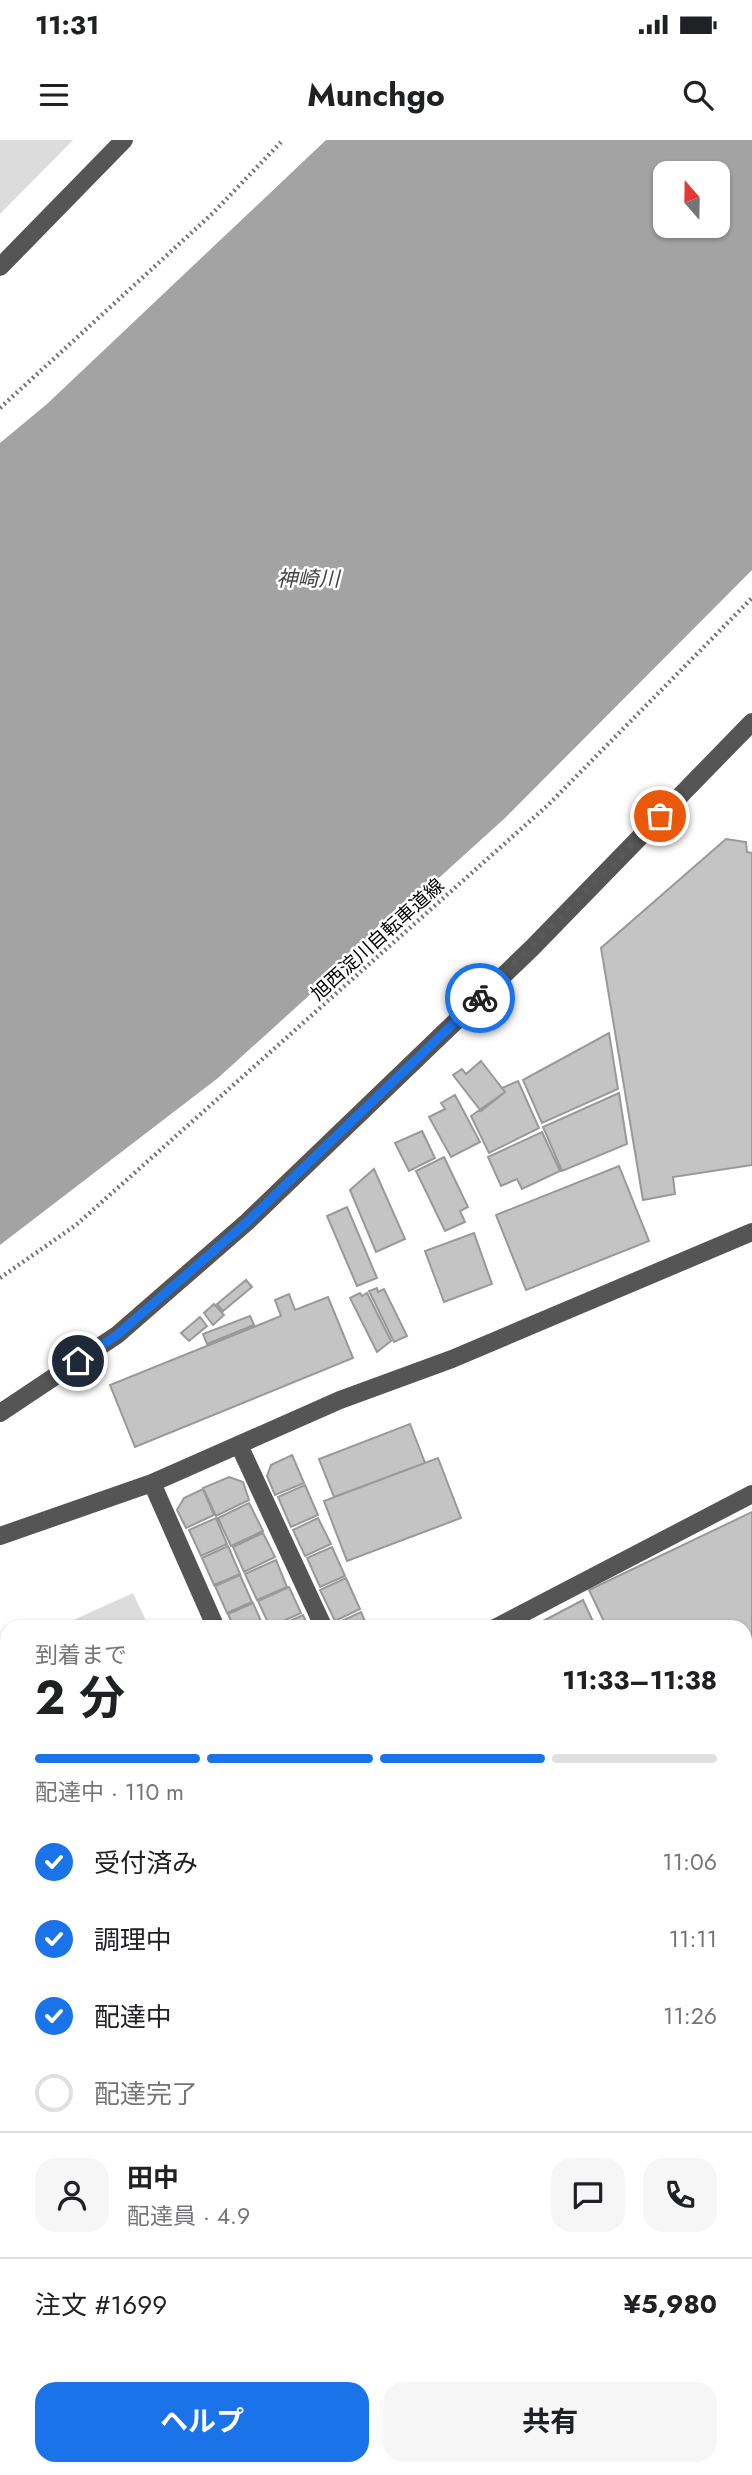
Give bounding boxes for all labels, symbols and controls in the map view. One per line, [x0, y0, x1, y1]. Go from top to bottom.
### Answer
text: 11:31 [35, 6, 99, 44]
text: Munchgo [307, 72, 445, 118]
icon: menu [35, 76, 73, 114]
icon: search [679, 76, 717, 114]
north arrow [653, 161, 730, 238]
map controls [653, 161, 730, 238]
water label: 神崎川 [277, 564, 341, 594]
pin [630, 786, 690, 846]
icon: bag [641, 797, 679, 835]
street label: 旭西淀川自転車道線 [305, 872, 450, 1007]
courier [445, 963, 515, 1033]
icon: bike [461, 979, 499, 1017]
pin [48, 1331, 108, 1391]
icon: home [59, 1342, 97, 1380]
text: 到着まで [35, 1638, 127, 1672]
text: 11:33–11:38 [562, 1661, 717, 1699]
text: 2 分 [35, 1665, 125, 1731]
text: 配達中 · 110 m [35, 1775, 184, 1809]
icon: check [35, 1843, 73, 1881]
text: 受付済み [94, 1844, 198, 1882]
text: 11:06 [662, 1845, 717, 1879]
icon: check [35, 1920, 73, 1958]
text: 調理中 [94, 1921, 172, 1959]
text: 11:11 [669, 1922, 717, 1956]
icon: check [35, 1997, 73, 2035]
text: 配達中 [94, 1998, 172, 2036]
text: 11:26 [663, 1999, 717, 2033]
text: 配達完了 [94, 2075, 198, 2113]
button: person [35, 2158, 109, 2232]
button: chat [551, 2158, 625, 2232]
button: phone [643, 2158, 717, 2232]
text: 田中 [127, 2159, 179, 2197]
text: 配達員 · 4.9 [127, 2199, 250, 2233]
text: ¥5,980 [624, 2285, 717, 2323]
text: 注文 #1699 [35, 2286, 167, 2324]
button: ヘルプ [35, 2382, 369, 2462]
button: 共有 [383, 2382, 717, 2462]

